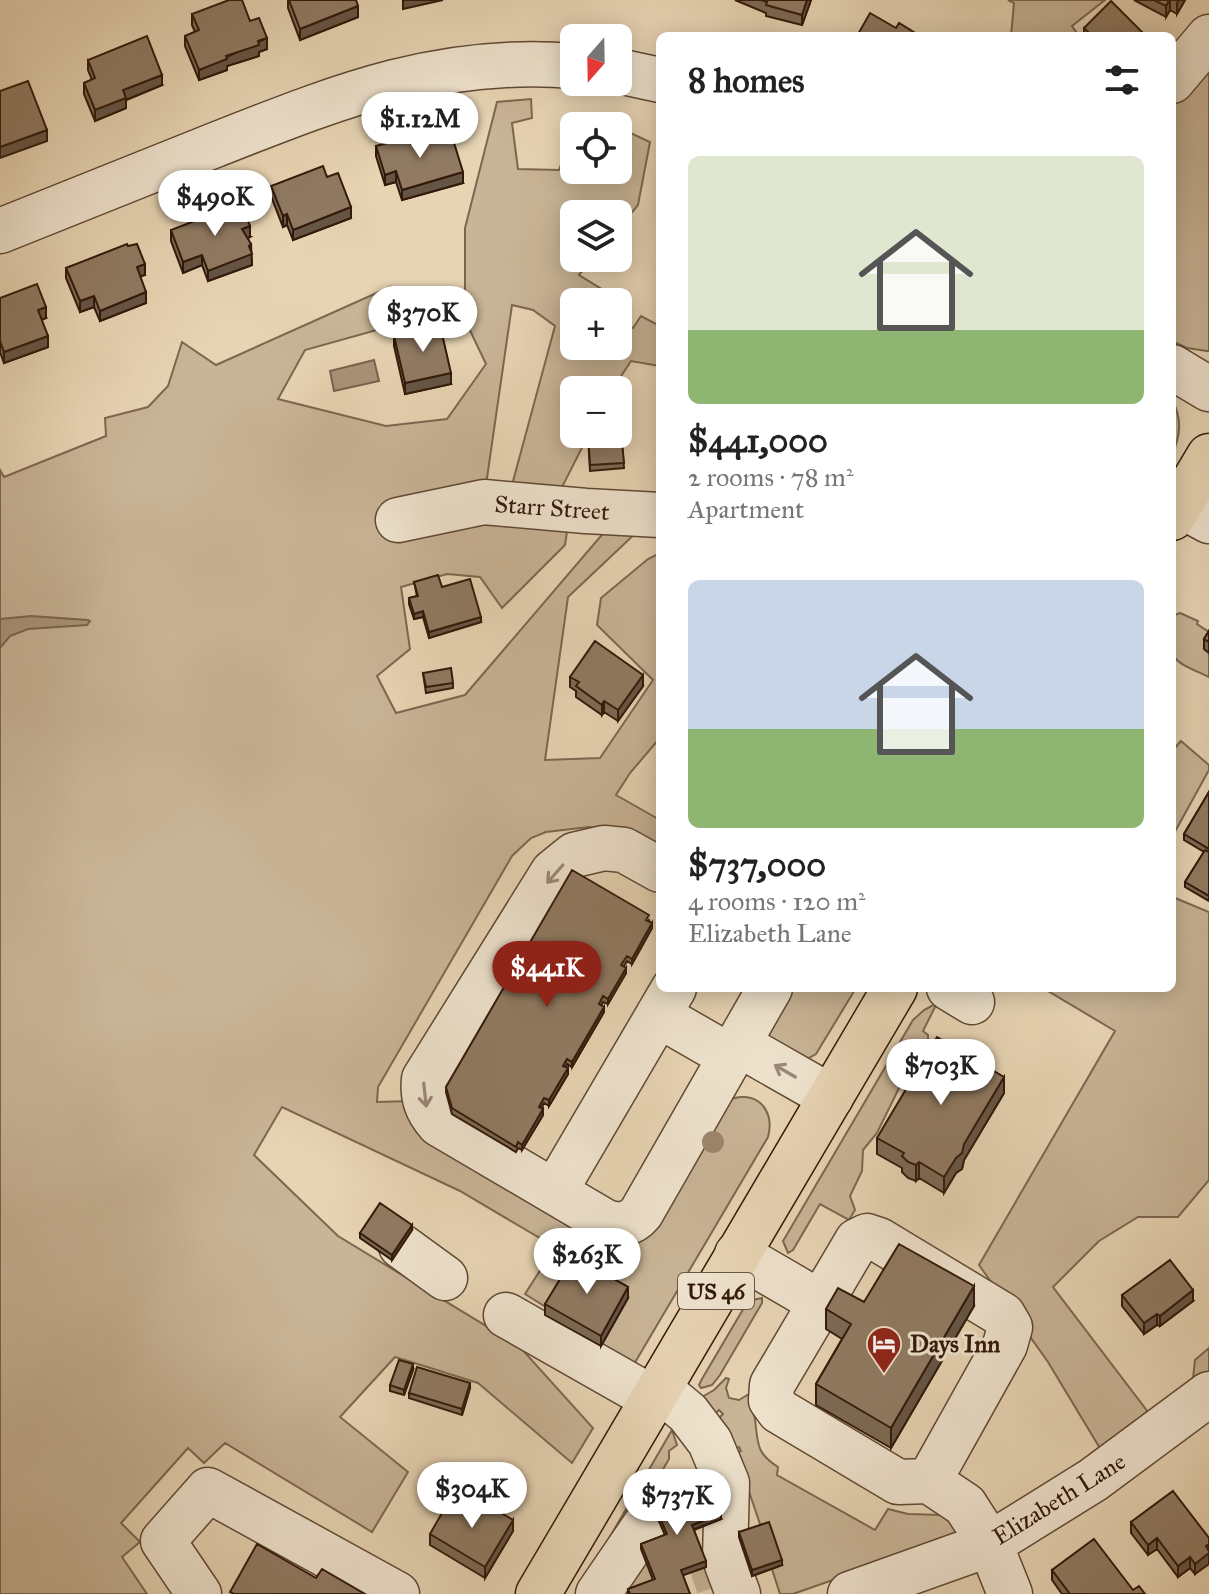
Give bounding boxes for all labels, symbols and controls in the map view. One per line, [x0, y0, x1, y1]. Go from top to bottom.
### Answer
north arrow [560, 24, 632, 96]
map controls [560, 24, 632, 448]
icon: filters [1100, 58, 1144, 102]
text: 8 homes [688, 60, 804, 101]
pin: $1.12M [355, 92, 485, 160]
text: $1.12M [379, 102, 461, 134]
button: locate [560, 112, 632, 184]
pin: $490K [159, 170, 271, 238]
text: $490K [176, 180, 254, 212]
button: layers [560, 200, 632, 272]
icon: home [844, 208, 988, 352]
pin: $370K [367, 286, 479, 354]
button: + [560, 288, 632, 360]
text: $370K [386, 296, 460, 328]
button: − [560, 376, 632, 448]
text: $441,000 [688, 420, 828, 461]
text: 2 rooms · 78 m² [688, 461, 853, 493]
street label: Starr Street [493, 489, 611, 527]
text: Apartment [688, 493, 804, 525]
icon: home [844, 632, 988, 776]
text: $737,000 [688, 844, 826, 885]
one-way arrow [546, 863, 565, 884]
text: 4 rooms · 120 m² [688, 885, 866, 917]
text: Elizabeth Lane [688, 917, 852, 949]
pin: $441K [491, 941, 603, 1009]
text: $441K [510, 951, 584, 983]
pin: $703K [885, 1039, 997, 1107]
text: $703K [904, 1049, 978, 1081]
one-way arrow [773, 1063, 797, 1078]
one-way arrow [418, 1081, 433, 1108]
pin: $263K [531, 1228, 643, 1296]
text: $263K [552, 1238, 622, 1270]
road number: US 46 [678, 1273, 754, 1309]
hotel icon: Days Inn [865, 1325, 903, 1375]
place label: Days Inn [910, 1329, 1000, 1359]
street label: Elizabeth Lane [987, 1446, 1131, 1552]
pin: $304K [416, 1462, 528, 1530]
pin: $737K [621, 1469, 733, 1537]
text: $304K [435, 1472, 509, 1504]
text: $737K [641, 1479, 713, 1511]

